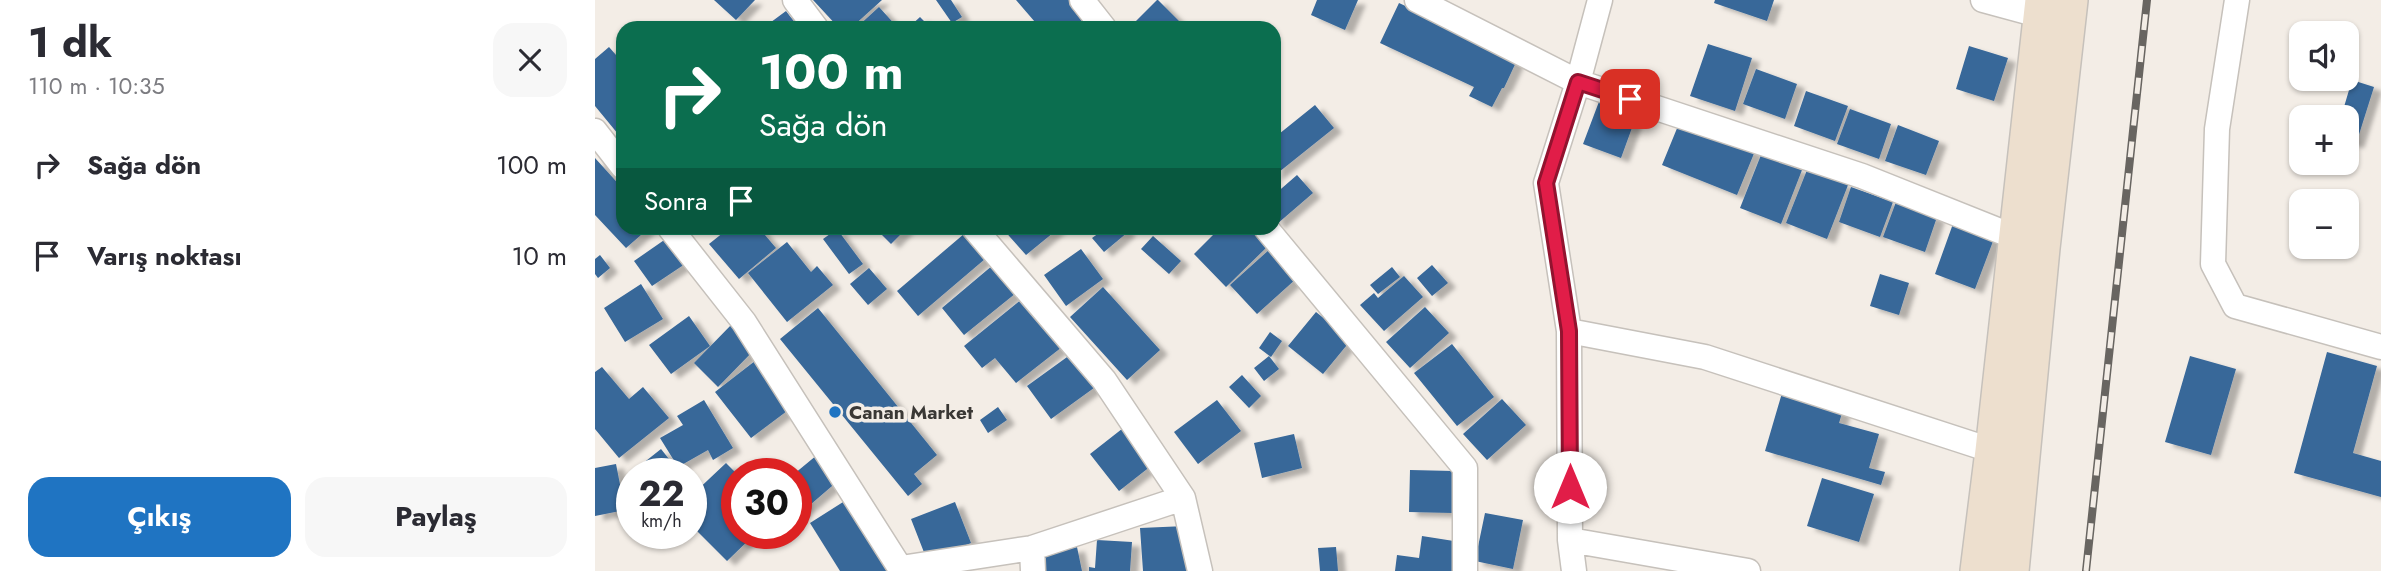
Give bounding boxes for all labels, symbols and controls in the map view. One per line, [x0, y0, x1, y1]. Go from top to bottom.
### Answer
text: 1 dk [28, 12, 112, 73]
map controls [2289, 21, 2359, 259]
button: sound [2289, 21, 2359, 91]
button: close [493, 23, 567, 97]
text: 100 m [759, 37, 904, 107]
icon: right [644, 49, 735, 140]
text: 110 m · 10:35 [28, 69, 165, 103]
pin [1600, 69, 1660, 129]
icon: arrive [1611, 80, 1649, 118]
text: Sağa dön [759, 102, 888, 148]
button: + [2289, 105, 2359, 175]
icon: right [28, 146, 66, 184]
text: Sağa dön [87, 146, 201, 184]
text: 100 m [496, 146, 567, 184]
text: Sonra [644, 182, 708, 220]
icon: arrive [722, 182, 760, 220]
button: − [2289, 189, 2359, 259]
icon: arrive [28, 237, 66, 275]
text: Varış noktası [87, 237, 242, 275]
text: 10 m [512, 237, 567, 275]
place label: Canan Market [849, 399, 973, 426]
marker: Canan Market [827, 404, 843, 420]
position arrow [1533, 450, 1607, 524]
speed limit sign: 30 [721, 458, 812, 549]
text: 22 [639, 469, 684, 519]
button: Çıkış [28, 477, 291, 557]
button: Paylaş [305, 477, 567, 557]
text: km/h [641, 508, 682, 534]

